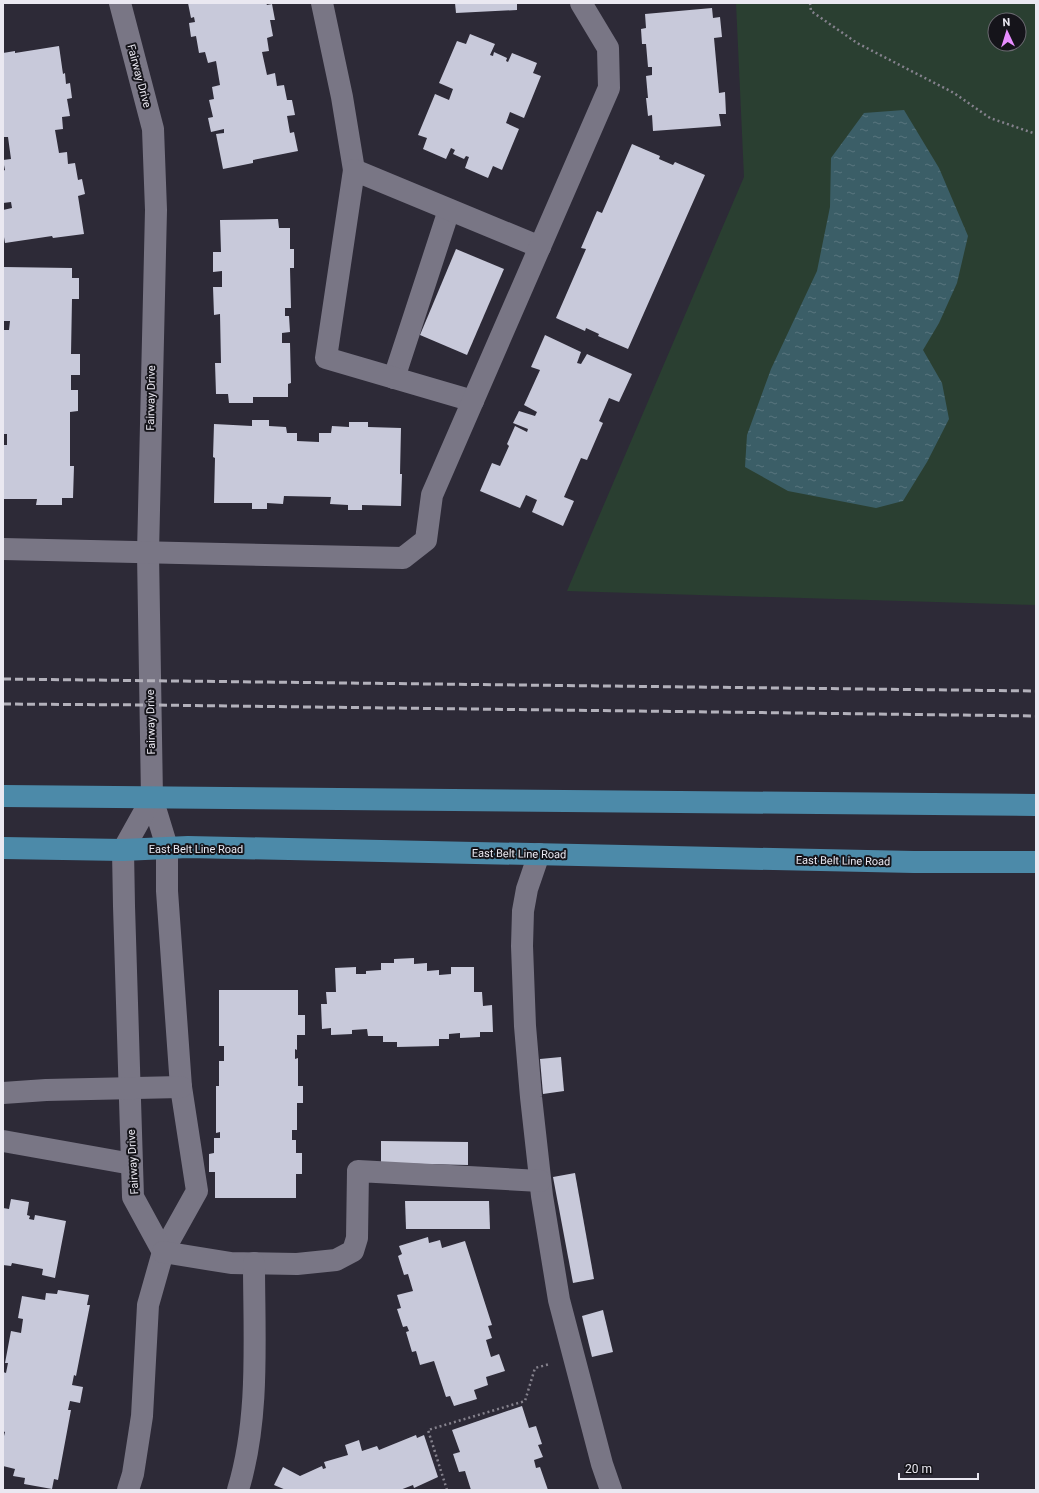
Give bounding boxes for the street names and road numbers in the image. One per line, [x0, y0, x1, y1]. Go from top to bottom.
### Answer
street label: Fairway Drive [124, 43, 154, 109]
street label: Fairway Drive [144, 365, 158, 431]
street label: Fairway Drive [144, 689, 158, 755]
street label: East Belt Line Road [149, 843, 243, 856]
street label: East Belt Line Road [472, 847, 566, 861]
street label: East Belt Line Road [796, 854, 890, 868]
street label: Fairway Drive [125, 1129, 141, 1195]

